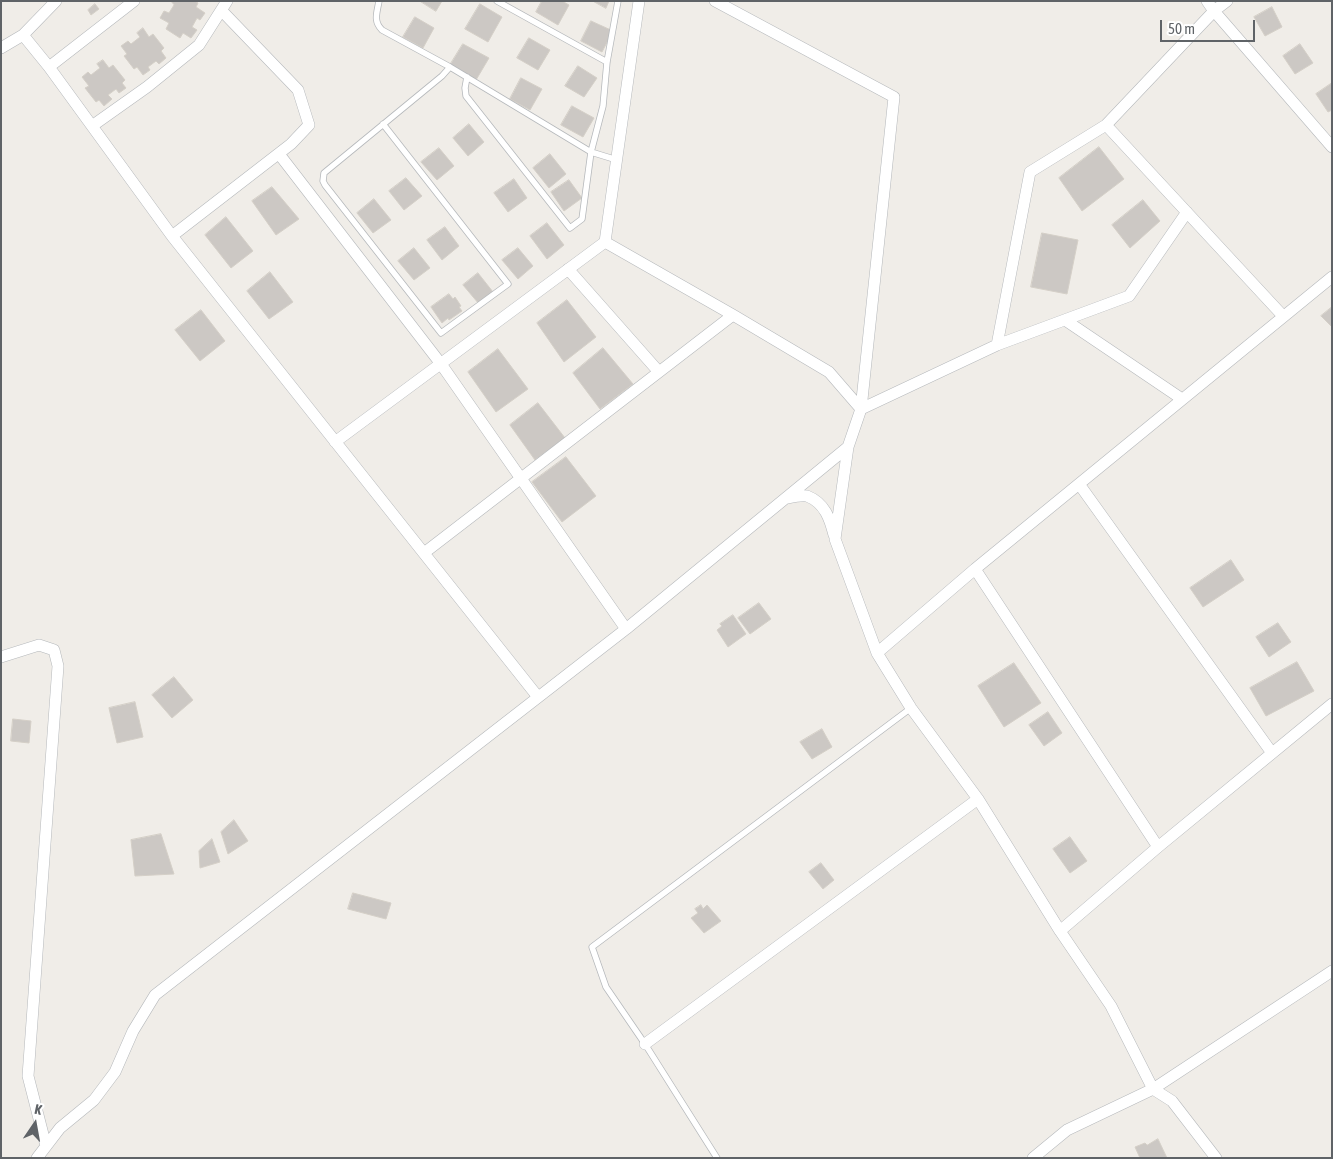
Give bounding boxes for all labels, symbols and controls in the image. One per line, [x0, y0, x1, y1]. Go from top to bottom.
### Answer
scale bar [1163, 10, 1258, 42]
text: 50 m [1168, 20, 1195, 37]
north arrow [10, 1099, 60, 1149]
text: K [33, 1101, 43, 1118]

